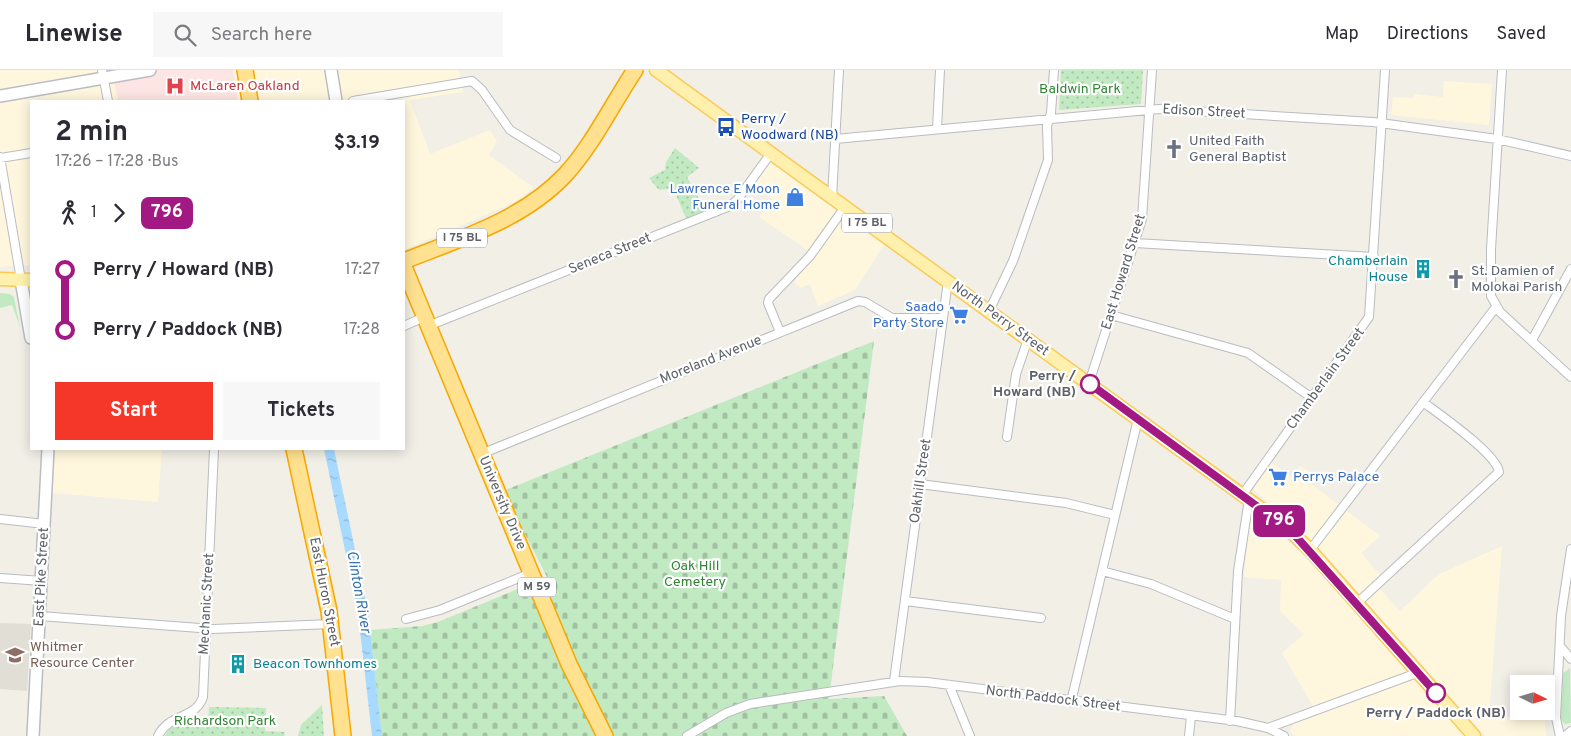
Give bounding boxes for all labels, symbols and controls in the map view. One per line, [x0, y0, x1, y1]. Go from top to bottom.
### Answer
search box [153, 12, 503, 57]
text: Linewise [25, 20, 123, 50]
icon: search [171, 21, 199, 49]
text: Search here [211, 23, 312, 47]
text: Map [1325, 23, 1359, 46]
text: Directions [1387, 23, 1469, 46]
text: Saved [1497, 23, 1546, 46]
hospital icon: McLaren Oakland [164, 75, 186, 97]
place label: McLaren Oakland [190, 78, 300, 95]
park label: Baldwin Park [1039, 81, 1121, 98]
street label: Edison Street [1162, 101, 1246, 123]
place label: Perry / Woodward (NB) [741, 111, 839, 144]
text: 2 min [55, 115, 128, 151]
bus stop icon: Perry / Woodward (NB) [715, 116, 737, 138]
text: $3.19 [334, 131, 380, 155]
place label: United Faith General Baptist [1189, 133, 1286, 166]
church icon: United Faith General Baptist [1163, 138, 1185, 160]
text: 17:26 – 17:28 · Bus [55, 152, 179, 172]
place label: Lawrence E Moon Funeral Home [670, 181, 780, 214]
shop icon: Lawrence E Moon Funeral Home [784, 186, 806, 208]
icon: walk [55, 199, 83, 227]
icon: forward [105, 199, 133, 227]
text: 796 [151, 201, 183, 224]
text: 1 [91, 203, 97, 223]
street label: East Howard Street [1098, 212, 1150, 332]
road number: I 75 BL [842, 214, 892, 232]
road number: I 75 BL [437, 228, 487, 248]
street label: Seneca Street [566, 230, 654, 278]
place label: Chamberlain House [1328, 253, 1408, 286]
text: Perry / Howard (NB) [93, 258, 274, 282]
building icon: Chamberlain House [1412, 258, 1434, 280]
text: 17:27 [345, 260, 380, 280]
place label: St. Damien of Molokai Parish [1471, 263, 1562, 296]
church icon: St. Damien of Molokai Parish [1445, 268, 1467, 290]
street label: North Perry Street [948, 278, 1052, 360]
place label: Saado Party Store [873, 299, 944, 332]
supermarket icon: Saado Party Store [948, 304, 970, 326]
text: Perry / Paddock (NB) [93, 318, 283, 342]
text: 17:28 [343, 320, 380, 340]
street label: Chamberlain Street [1283, 325, 1369, 433]
street label: Moreland Avenue [658, 332, 764, 388]
place label: Perry / Howard (NB) [993, 368, 1077, 401]
marker: Perry / Howard (NB) [1080, 374, 1100, 394]
button: Start [55, 382, 213, 440]
button: Tickets [223, 382, 380, 440]
street label: Oakhill Street [907, 438, 935, 524]
street label: University Drive [475, 454, 529, 552]
supermarket icon: Perrys Palace [1267, 466, 1289, 488]
place label: Perrys Palace [1293, 469, 1379, 486]
line badge: 796 [1250, 505, 1308, 537]
text: 796 [1263, 509, 1295, 532]
street label: East Pike Street [31, 527, 53, 627]
street label: East Huron Street [305, 536, 343, 648]
water label: Clinton River [341, 549, 375, 636]
street label: Mechanic Street [196, 553, 218, 655]
park label: Oak Hill Cemetery [664, 558, 726, 591]
road number: M 59 [518, 578, 556, 596]
place label: Whitmer Resource Center [30, 639, 135, 672]
school or university icon: Whitmer Resource Center [4, 644, 26, 666]
building icon: Beacon Townhomes [227, 653, 249, 675]
place label: Beacon Townhomes [253, 656, 377, 673]
north arrow [1510, 675, 1555, 720]
map controls [1510, 675, 1555, 720]
street label: North Paddock Street [985, 682, 1121, 716]
marker: Perry / Paddock (NB) [1426, 683, 1446, 703]
place label: Perry / Paddock (NB) [1366, 705, 1506, 722]
park label: Richardson Park [174, 713, 276, 730]

